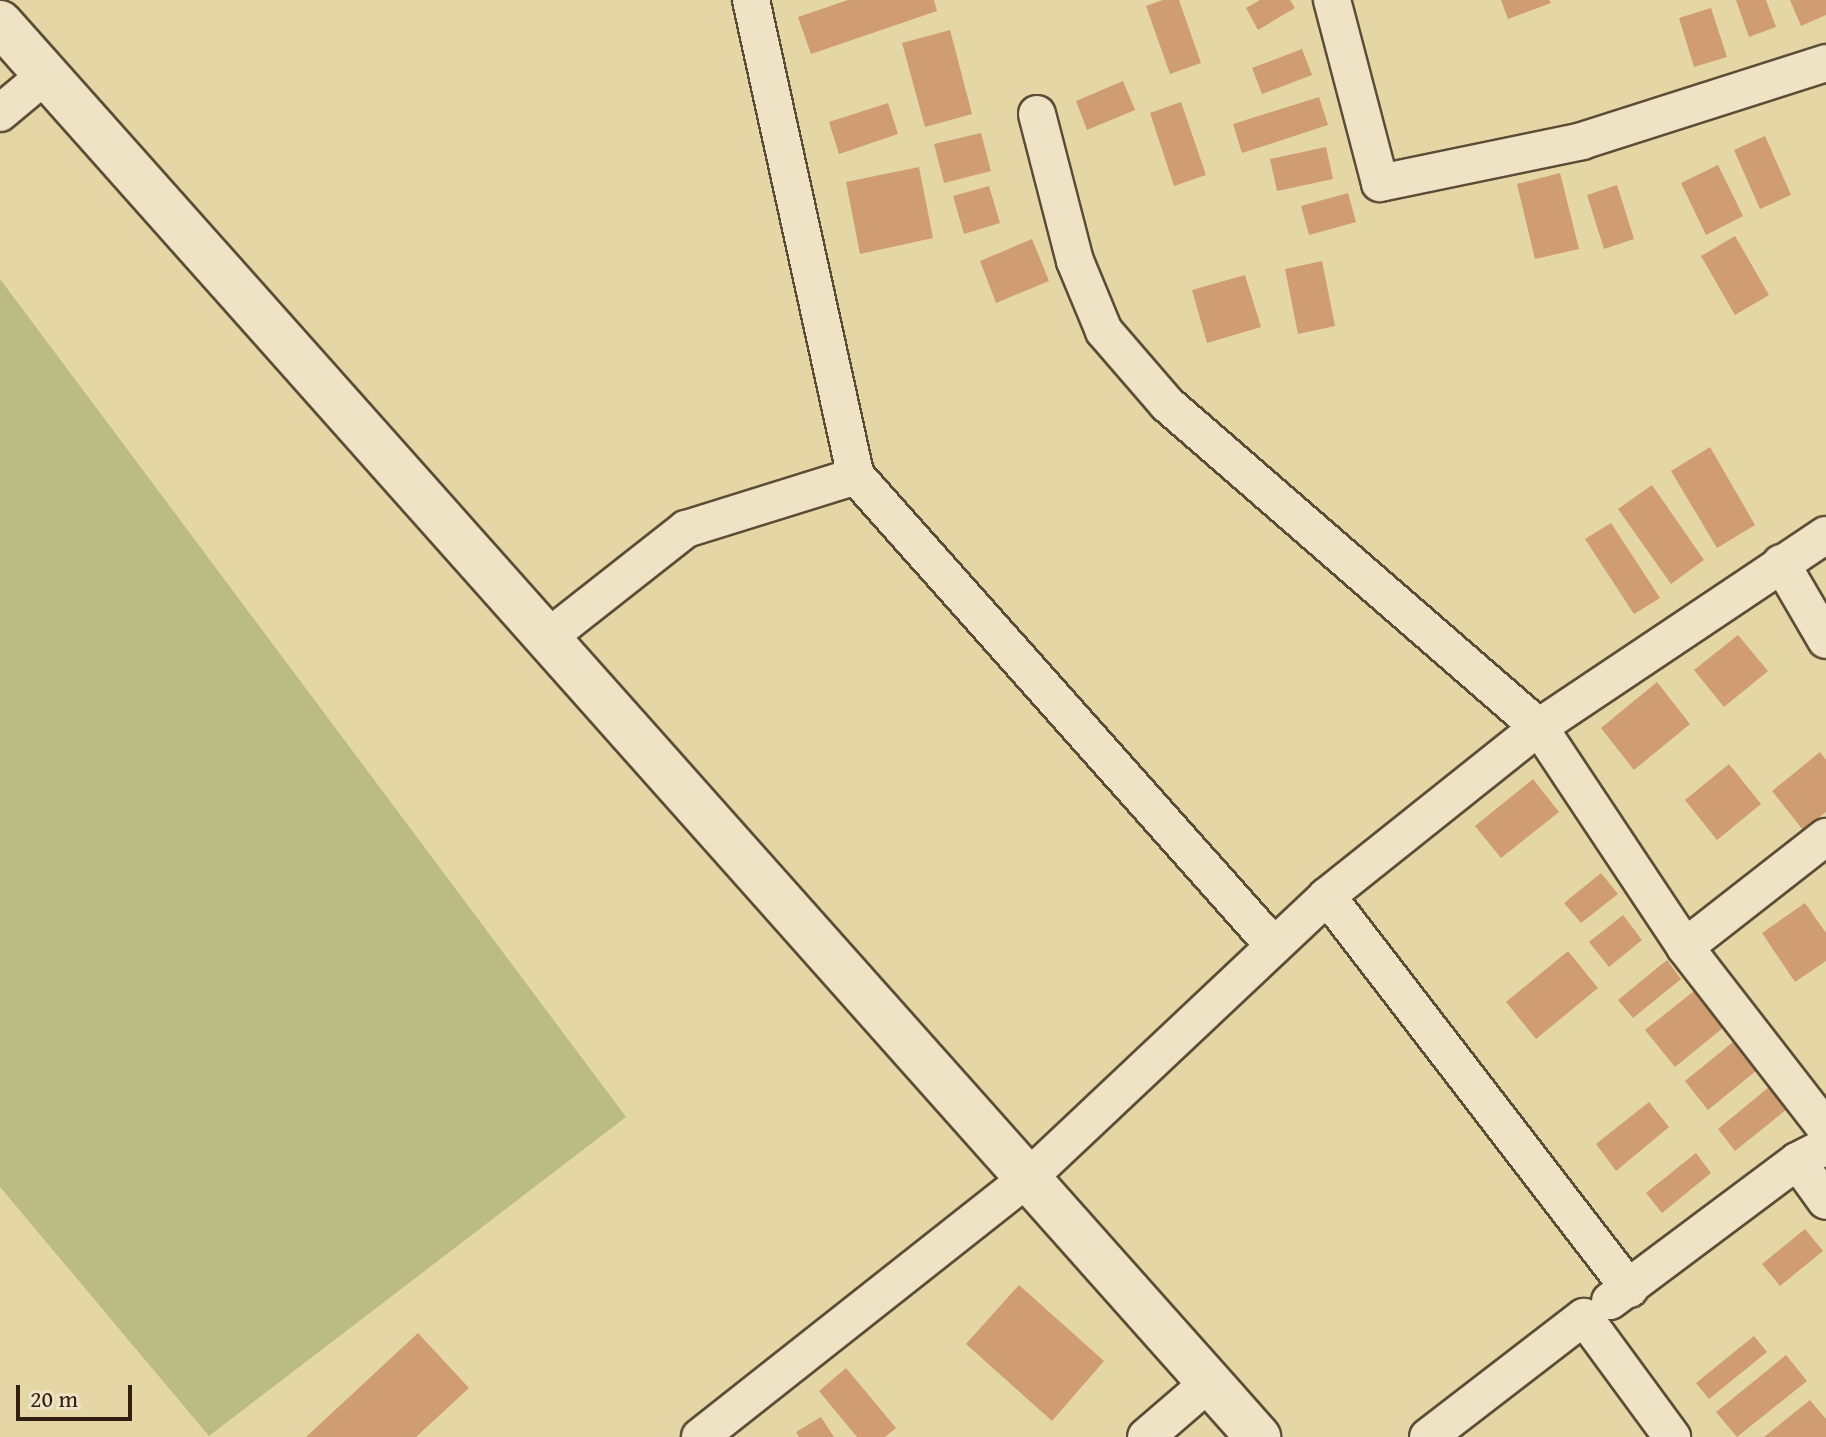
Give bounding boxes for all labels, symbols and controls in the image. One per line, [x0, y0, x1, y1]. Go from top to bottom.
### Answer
scale bar [20, 1369, 136, 1419]
text: 20 m [30, 1381, 78, 1416]

